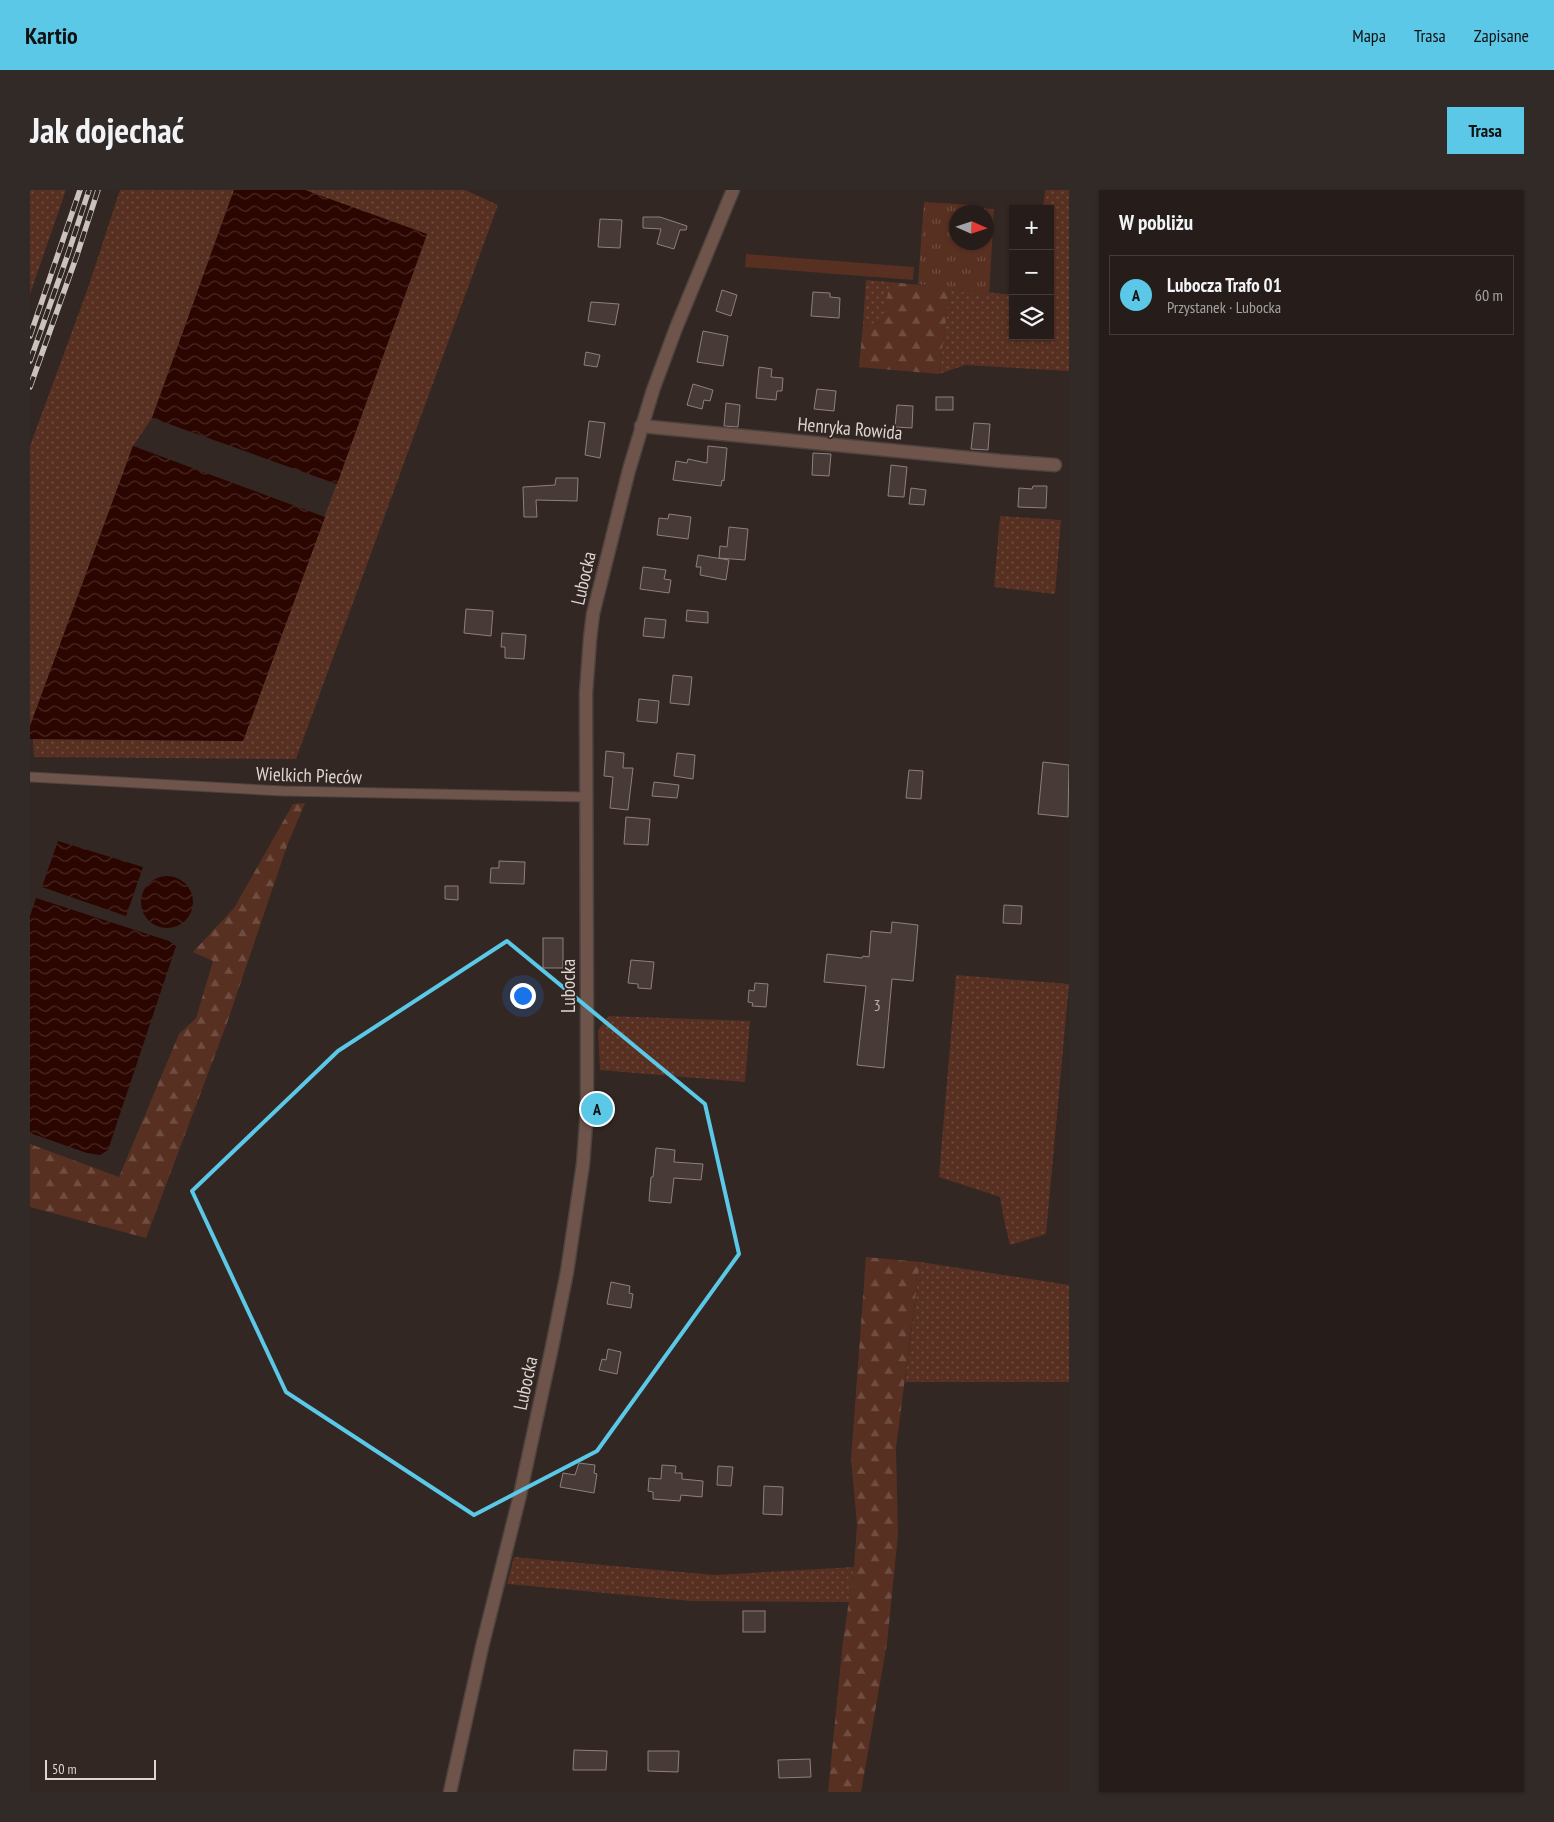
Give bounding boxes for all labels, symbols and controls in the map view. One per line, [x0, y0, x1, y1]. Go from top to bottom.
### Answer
text: Kartio [25, 20, 78, 51]
text: Mapa [1352, 24, 1386, 47]
text: Trasa [1414, 24, 1446, 47]
text: Zapisane [1474, 24, 1529, 47]
text: Jak dojechać [30, 107, 184, 153]
button: Trasa [1447, 107, 1524, 154]
north arrow [949, 205, 994, 250]
map controls [1009, 205, 1054, 340]
button: + [1009, 205, 1054, 250]
text: W pobliżu [1119, 209, 1193, 236]
button: − [1009, 250, 1054, 295]
text: Lubocza Trafo 01 [1167, 273, 1282, 297]
text: A [1132, 285, 1140, 305]
text: 60 m [1475, 285, 1503, 305]
button: layers [1009, 295, 1054, 340]
text: Przystanek · Lubocka [1167, 297, 1281, 317]
street label: Henryka Rowida [796, 411, 904, 445]
street label: Lubocka [565, 549, 601, 607]
street label: Wielkich Pieców [256, 761, 363, 789]
street label: Lubocka [556, 959, 580, 1013]
your location [510, 983, 536, 1009]
house number: 3 [873, 995, 881, 1015]
pin: A [581, 1090, 613, 1128]
street label: Lubocka [508, 1354, 542, 1412]
scale bar [45, 1757, 156, 1780]
text: 50 m [52, 1760, 77, 1778]

